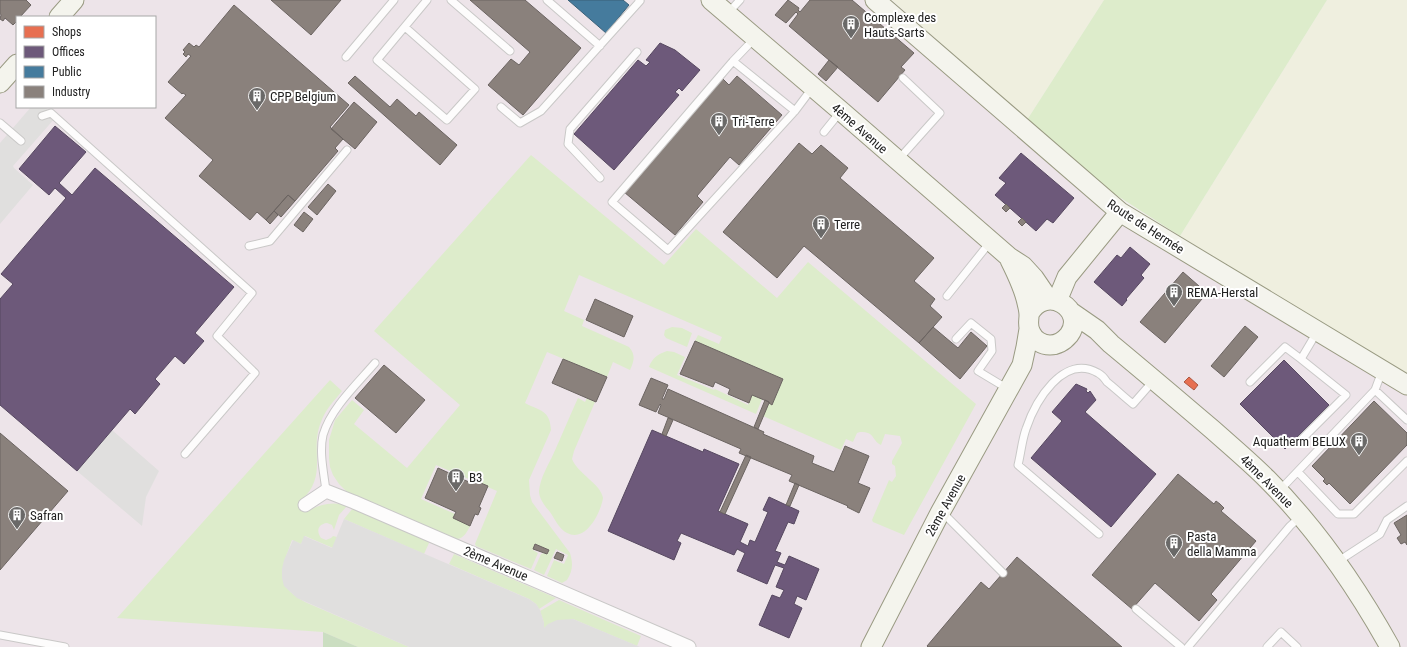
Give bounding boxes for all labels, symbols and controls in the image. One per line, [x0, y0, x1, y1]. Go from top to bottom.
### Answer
place label: Complexe des Hauts-Sarts [864, 10, 936, 40]
building icon: Complexe des Hauts-Sarts [841, 14, 861, 39]
legend [16, 16, 156, 108]
text: Shops [52, 25, 81, 39]
text: Offices [52, 45, 85, 59]
text: Public [52, 65, 82, 79]
text: Industry [52, 85, 90, 99]
building icon: CPP Belgium [247, 86, 267, 111]
place label: CPP Belgium [270, 89, 336, 104]
street label: 4ème Avenue [829, 100, 891, 157]
building icon: Tri-Terre [709, 111, 729, 136]
place label: Tri-Terre [732, 114, 775, 129]
street label: Route de Hermée [1105, 196, 1187, 257]
building icon: Terre [811, 214, 831, 239]
place label: Terre [834, 217, 860, 232]
building icon: REMA-Herstal [1164, 282, 1184, 307]
place label: REMA-Herstal [1187, 285, 1258, 300]
building icon: Aquatherm BELUX [1349, 431, 1369, 456]
place label: Aquatherm BELUX [1253, 434, 1346, 449]
street label: 4ème Avenue [1237, 452, 1296, 511]
building icon: B3 [446, 467, 466, 492]
place label: B3 [469, 470, 483, 485]
street label: 2ème Avenue [922, 472, 969, 539]
building icon: Safran [7, 505, 27, 530]
place label: Safran [30, 508, 63, 523]
place label: Pasta della Mamma [1187, 529, 1257, 559]
building icon: Pasta della Mamma [1164, 533, 1184, 558]
street label: 2ème Avenue [461, 543, 530, 584]

